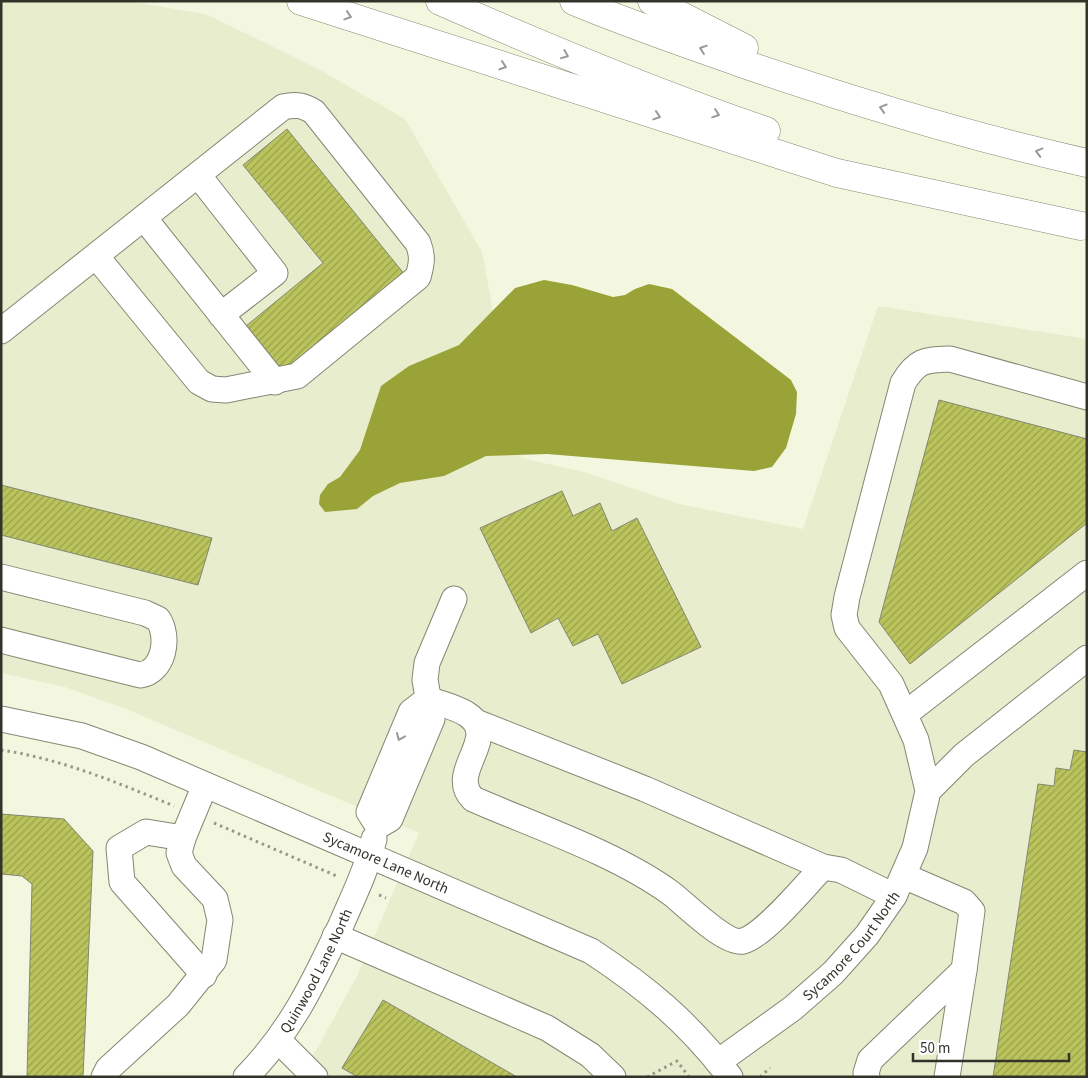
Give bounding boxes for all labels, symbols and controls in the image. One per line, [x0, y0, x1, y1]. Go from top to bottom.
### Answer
one-way arrow [343, 11, 351, 21]
one-way arrow [699, 45, 708, 55]
one-way arrow [560, 49, 569, 59]
one-way arrow [498, 60, 506, 70]
one-way arrow [879, 104, 887, 114]
one-way arrow [712, 108, 720, 118]
one-way arrow [653, 110, 661, 120]
one-way arrow [1035, 147, 1044, 158]
one-way arrow [396, 732, 407, 741]
street label: Sycamore Lane North [320, 826, 452, 899]
street label: Sycamore Court North [798, 887, 905, 1006]
street label: Quinwood Lane North [275, 905, 357, 1037]
scale bar [913, 1030, 1069, 1062]
text: 50 m [920, 1038, 950, 1059]

